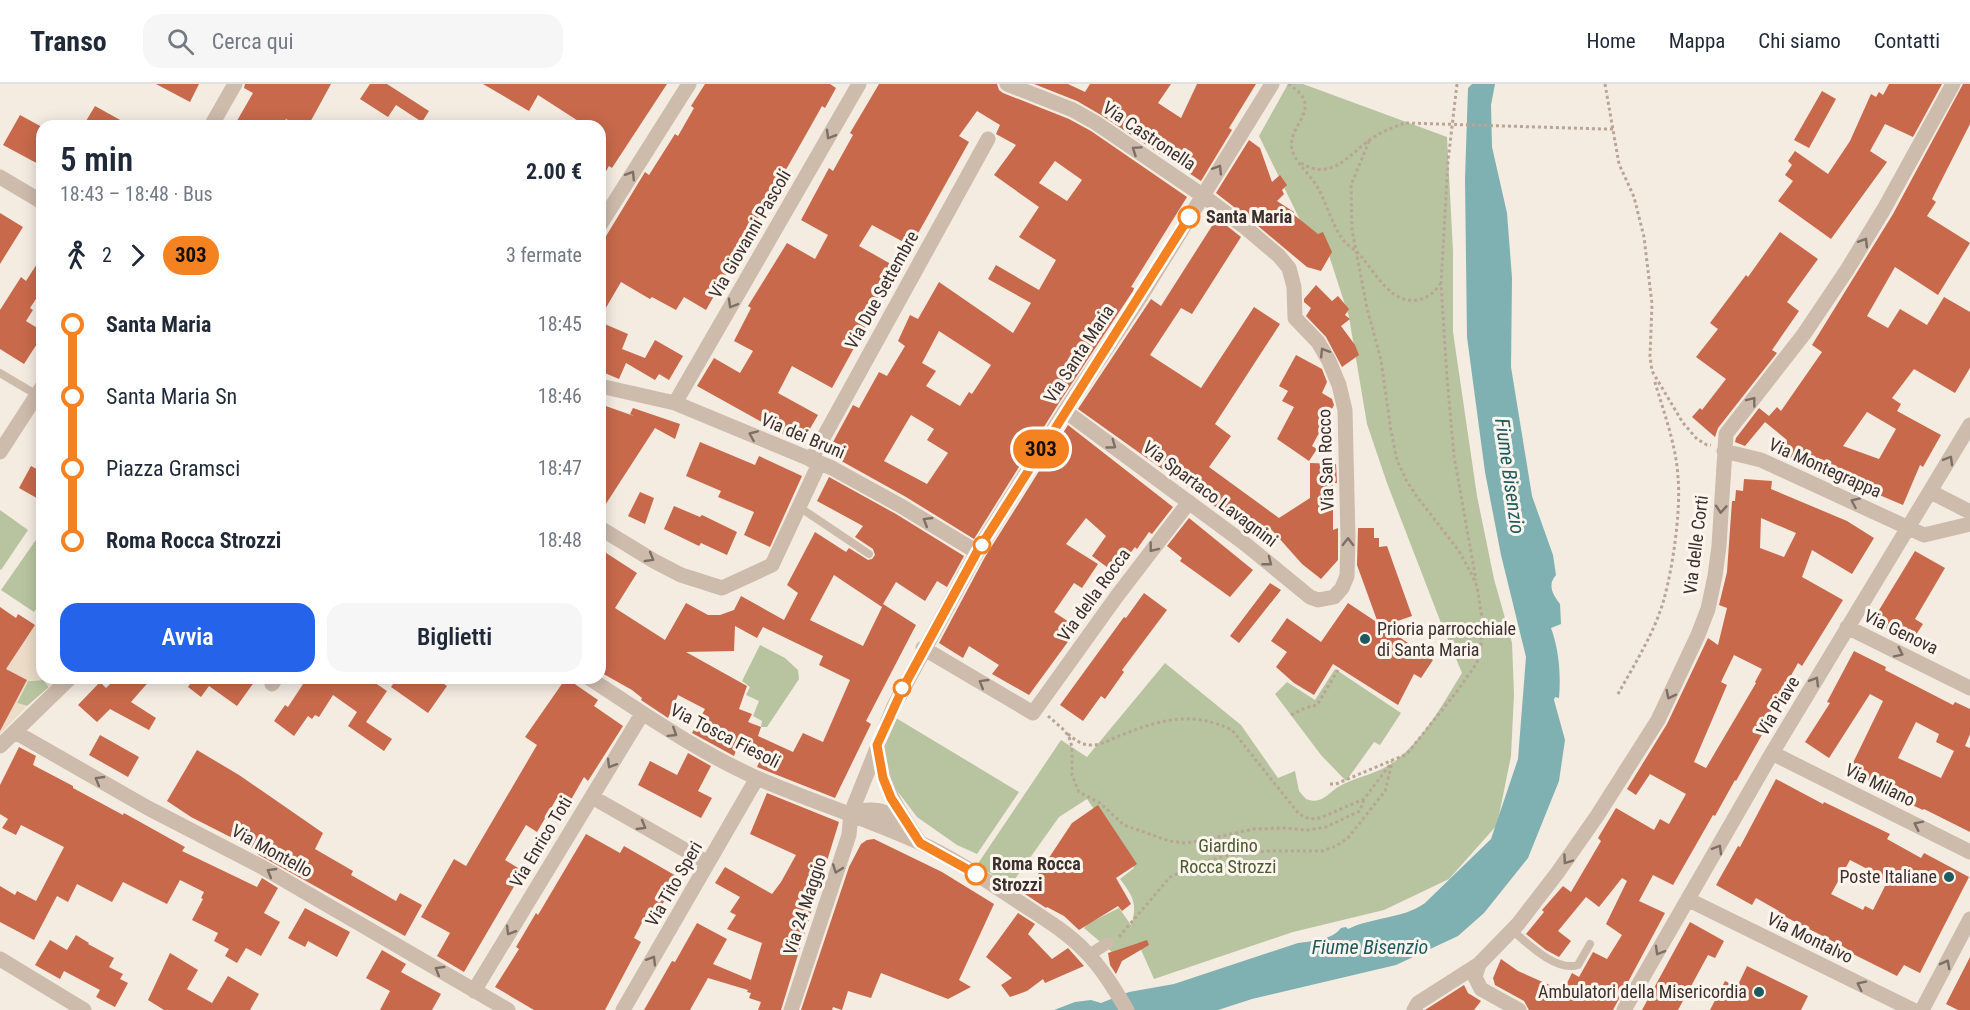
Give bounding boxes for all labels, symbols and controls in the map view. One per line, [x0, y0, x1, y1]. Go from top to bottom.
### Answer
search box [143, 14, 563, 68]
text: Transo [30, 25, 107, 58]
icon: search [164, 25, 197, 58]
text: Cerca qui [212, 29, 294, 54]
text: Home [1586, 29, 1636, 53]
text: Mappa [1669, 29, 1725, 53]
text: Chi siamo [1758, 29, 1841, 53]
text: Contatti [1874, 29, 1940, 53]
street label: Via Castronella [1099, 97, 1200, 174]
one-way arrow [826, 129, 837, 139]
text: 5 min [60, 140, 133, 179]
one-way arrow [1132, 146, 1143, 157]
text: 2.00 € [526, 159, 582, 184]
one-way arrow [1210, 165, 1222, 175]
street label: Via Giovanni Pascoli [704, 166, 795, 302]
one-way arrow [624, 171, 636, 181]
text: 18:43 – 18:48 · Bus [60, 182, 213, 206]
marker: Santa Maria [1178, 206, 1200, 228]
place label: Santa Maria [1206, 206, 1292, 227]
street label: Via Due Settembre [840, 227, 923, 352]
one-way arrow [1857, 238, 1868, 248]
icon: walk [60, 239, 93, 272]
icon: forward [121, 239, 154, 272]
text: 2 [102, 243, 112, 267]
text: 303 [175, 243, 207, 267]
text: 3 fermate [506, 243, 582, 267]
one-way arrow [728, 298, 740, 308]
street label: Via Santa Maria [1039, 301, 1118, 406]
text: Santa Maria [106, 312, 212, 337]
text: 18:45 [538, 312, 582, 336]
one-way arrow [1319, 348, 1331, 358]
text: Santa Maria Sn [106, 384, 237, 409]
text: 18:46 [538, 384, 582, 408]
one-way arrow [1745, 397, 1756, 408]
street label: Via dei Bruni [758, 408, 848, 463]
street label: Via San Rocco [1313, 409, 1338, 511]
water label: Fiume Bisenzio [1490, 417, 1530, 535]
line badge: 303 [1006, 430, 1076, 469]
one-way arrow [748, 431, 759, 443]
street label: Via Montegrappa [1766, 433, 1885, 502]
street label: Via Spartaco Lavagnini [1139, 436, 1282, 551]
text: 303 [1025, 437, 1057, 461]
one-way arrow [1106, 438, 1117, 449]
text: Piazza Gramsci [106, 456, 240, 481]
text: 18:47 [538, 456, 582, 480]
one-way arrow [1942, 456, 1954, 466]
street label: Via delle Corti [1679, 494, 1712, 596]
one-way arrow [1850, 498, 1861, 510]
one-way arrow [1715, 505, 1728, 514]
one-way arrow [923, 517, 933, 529]
text: Roma Rocca Strozzi [106, 528, 281, 553]
text: 18:48 [538, 528, 582, 552]
unlabelled marker [973, 536, 991, 554]
one-way arrow [1342, 538, 1354, 547]
one-way arrow [1149, 542, 1160, 553]
street label: Via della Rocca [1053, 544, 1134, 645]
one-way arrow [644, 551, 654, 563]
one-way arrow [1262, 555, 1273, 566]
button: Avvia [60, 603, 315, 672]
button: Biglietti [327, 603, 582, 672]
street label: Via Genova [1861, 605, 1942, 658]
place label: Prioria parrocchiale di Santa Maria [1377, 618, 1516, 660]
marker: Prioria parrocchiale di Santa Maria [1358, 632, 1372, 646]
one-way arrow [1893, 646, 1904, 658]
street label: Via Piave [1752, 672, 1803, 739]
one-way arrow [1808, 677, 1820, 687]
unlabelled marker [893, 679, 911, 697]
one-way arrow [979, 679, 989, 690]
one-way arrow [1666, 689, 1678, 700]
street label: Via Tosca Fiesoli [667, 699, 784, 772]
one-way arrow [667, 726, 677, 738]
one-way arrow [607, 758, 619, 768]
street label: Via Milano [1842, 759, 1919, 810]
one-way arrow [95, 776, 105, 787]
street label: Via Enrico Toti [505, 792, 576, 891]
one-way arrow [636, 818, 646, 830]
street label: Via Montello [228, 820, 316, 881]
one-way arrow [1913, 821, 1924, 833]
park label: Giardino Rocca Strozzi [1180, 835, 1276, 877]
street label: Via Tito Speri [641, 837, 706, 930]
one-way arrow [1710, 845, 1722, 856]
place label: Roma Rocca Strozzi [992, 853, 1081, 895]
one-way arrow [1563, 853, 1574, 864]
street label: Via 24 Maggio [779, 854, 830, 958]
marker: Roma Rocca Strozzi [965, 863, 987, 885]
one-way arrow [832, 864, 845, 874]
place label: Poste Italiane [1840, 866, 1937, 887]
one-way arrow [267, 867, 277, 879]
marker: Poste Italiane [1942, 870, 1956, 884]
street label: Via Montalvo [1764, 908, 1857, 967]
one-way arrow [506, 925, 517, 935]
water label: Fiume Bisenzio [1312, 935, 1428, 959]
one-way arrow [1655, 945, 1666, 955]
one-way arrow [645, 956, 657, 966]
one-way arrow [1939, 960, 1950, 971]
one-way arrow [435, 966, 445, 978]
one-way arrow [1856, 980, 1867, 992]
place label: Ambulatori della Misericordia [1538, 981, 1747, 1002]
marker: Ambulatori della Misericordia [1752, 985, 1766, 999]

